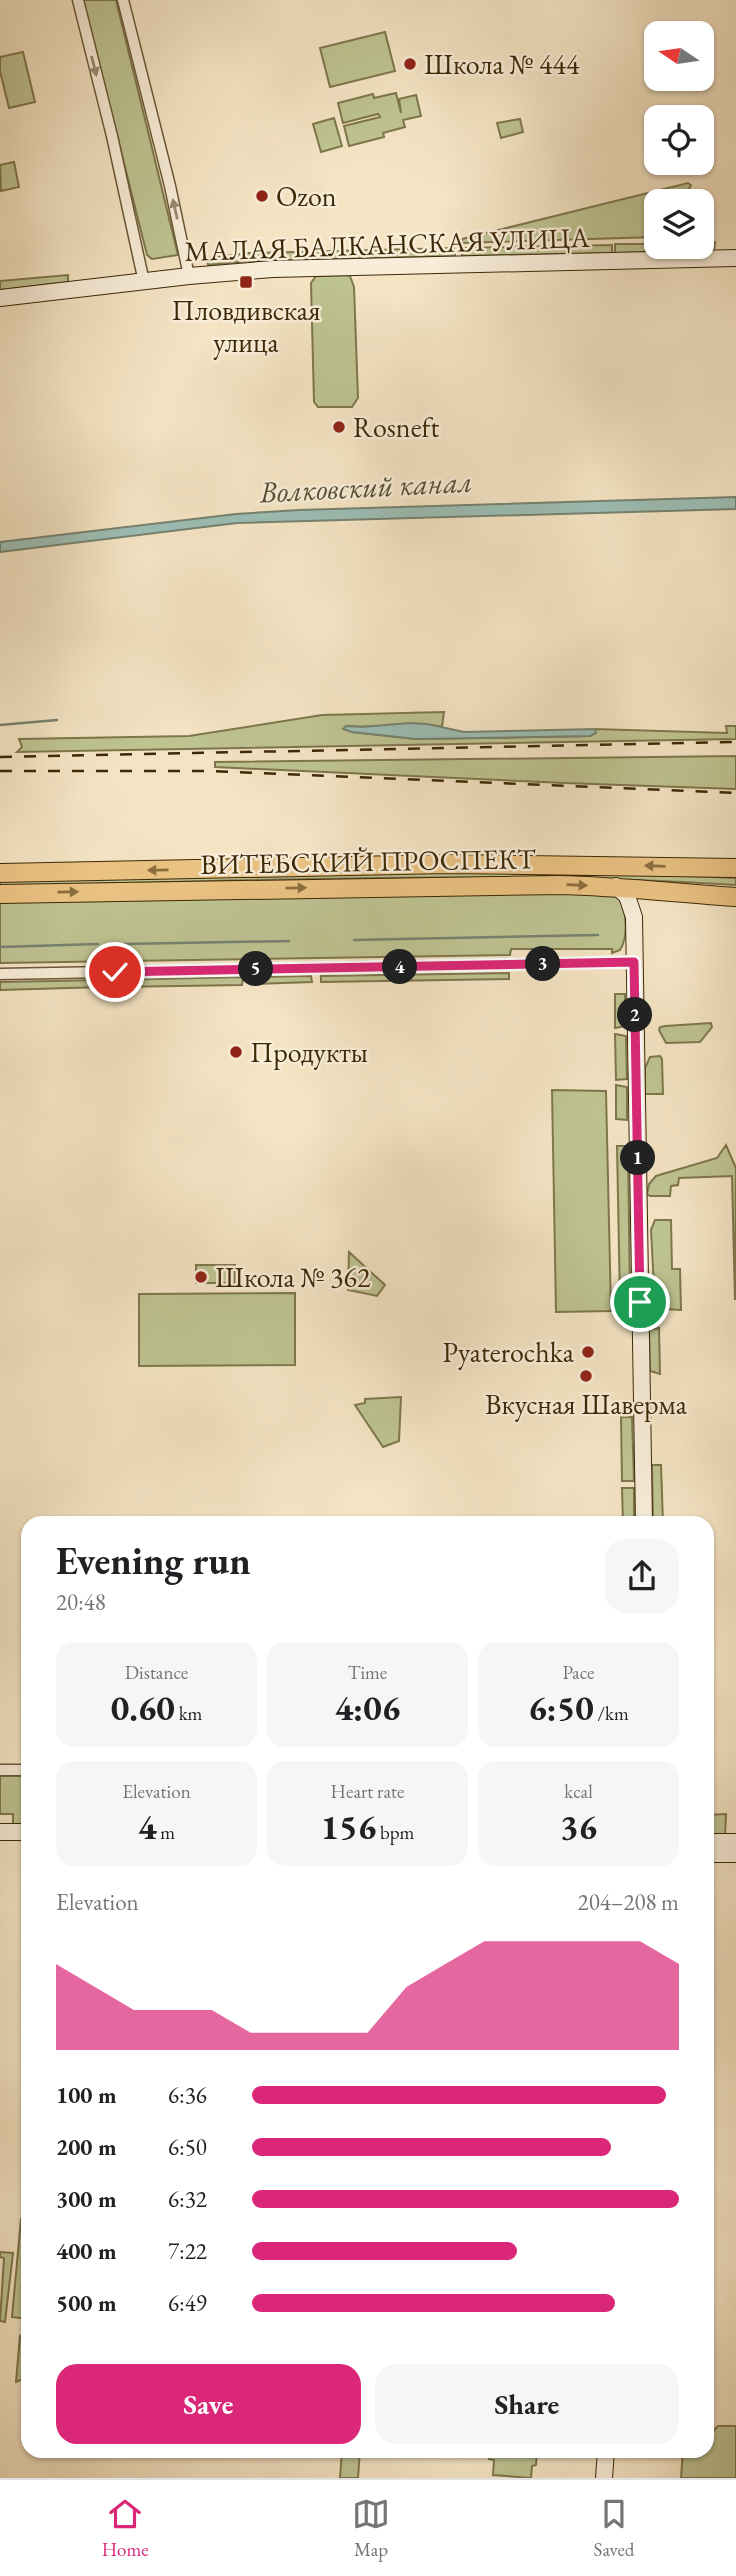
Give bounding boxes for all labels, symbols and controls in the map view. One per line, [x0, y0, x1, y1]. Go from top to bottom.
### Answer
north arrow [644, 21, 714, 91]
map controls [644, 21, 714, 259]
place label: Школа № 444 [424, 46, 580, 82]
one-way arrow [89, 55, 100, 77]
marker: Школа № 444 [402, 56, 418, 72]
button: locate [644, 105, 714, 175]
place label: Ozon [276, 178, 337, 214]
marker: Ozon [254, 188, 270, 204]
button: layers [644, 189, 714, 259]
one-way arrow [170, 198, 181, 220]
street label: МАЛАЯ БАЛКАНСКАЯ УЛИЦА [184, 219, 591, 269]
marker: Пловдивская улица [238, 274, 254, 290]
place label: Пловдивская улица [172, 292, 321, 360]
place label: Rosneft [353, 409, 439, 445]
marker: Rosneft [331, 419, 347, 435]
water label: Волковский канал [257, 461, 474, 512]
street label: ВИТЕБСКИЙ ПРОСПЕКТ [200, 840, 536, 882]
one-way arrow [643, 860, 665, 872]
one-way arrow [146, 864, 168, 876]
one-way arrow [566, 880, 588, 891]
one-way arrow [285, 882, 307, 894]
one-way arrow [57, 887, 79, 898]
pin [85, 942, 145, 1002]
pin: 3 [526, 946, 560, 982]
pin: 4 [382, 950, 418, 984]
pin: 5 [238, 951, 274, 986]
text: 3 [537, 951, 548, 976]
icon: check [96, 953, 134, 991]
text: 4 [394, 954, 405, 979]
text: 5 [250, 956, 261, 981]
pin: 2 [618, 998, 652, 1032]
text: 2 [629, 1002, 640, 1027]
place label: Продукты [250, 1034, 368, 1070]
marker: Продукты [228, 1044, 244, 1060]
pin: 1 [620, 1140, 656, 1176]
text: 1 [632, 1145, 643, 1170]
place label: Школа № 362 [215, 1259, 371, 1295]
marker: Школа № 362 [193, 1269, 209, 1285]
pin [610, 1272, 670, 1332]
icon: arrive [621, 1283, 659, 1321]
place label: Pyaterochka [442, 1334, 575, 1370]
marker: Pyaterochka [580, 1344, 596, 1360]
marker: Вкусная Шаверма [578, 1368, 594, 1384]
place label: Вкусная Шаверма [485, 1386, 688, 1422]
text: Evening run [56, 1536, 251, 1585]
button: share [605, 1539, 679, 1613]
text: 20:48 [56, 1587, 106, 1617]
text: Distance [125, 1660, 188, 1685]
text: Time [348, 1660, 387, 1685]
text: Pace [563, 1660, 594, 1685]
text: 0.60 [111, 1685, 175, 1730]
text: 4:06 [335, 1685, 400, 1730]
text: 6:50 [528, 1685, 594, 1730]
text: km [175, 1701, 202, 1726]
text: /km [594, 1701, 629, 1726]
text: Elevation [122, 1779, 191, 1804]
text: Heart rate [331, 1779, 404, 1804]
text: kcal [564, 1779, 593, 1804]
text: 4 [138, 1804, 156, 1849]
text: 156 [321, 1804, 376, 1849]
text: 36 [560, 1804, 597, 1849]
text: m [156, 1820, 175, 1845]
text: bpm [376, 1820, 414, 1845]
text: Elevation [56, 1887, 139, 1917]
text: 204–208 m [578, 1887, 679, 1917]
text: 100 m [56, 2080, 117, 2110]
text: 6:36 [168, 2080, 207, 2110]
text: 200 m [56, 2132, 117, 2162]
text: 6:50 [168, 2132, 207, 2162]
text: 300 m [56, 2184, 117, 2214]
text: 6:32 [168, 2184, 207, 2214]
text: 400 m [56, 2236, 117, 2266]
text: 7:22 [168, 2236, 207, 2266]
text: 500 m [56, 2288, 117, 2318]
text: 6:49 [168, 2288, 207, 2318]
button: Save [56, 2364, 361, 2444]
button: Share [375, 2364, 679, 2444]
tab: Home [102, 2495, 149, 2562]
tab: Map [352, 2495, 390, 2562]
tab: Saved [594, 2495, 634, 2562]

